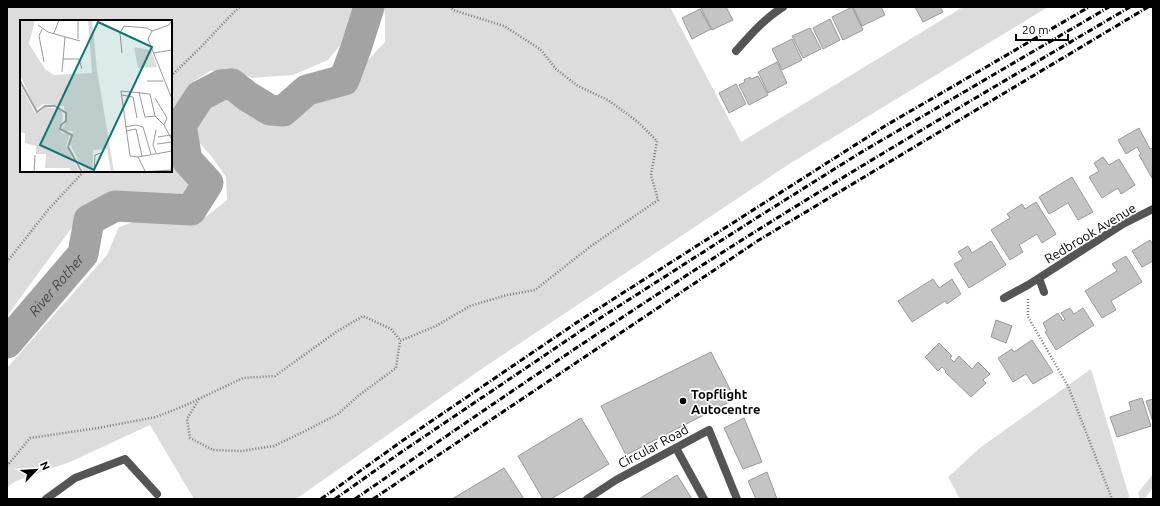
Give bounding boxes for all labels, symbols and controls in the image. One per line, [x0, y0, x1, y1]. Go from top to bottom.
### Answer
scale bar [1016, 16, 1068, 42]
inset map [20, 20, 172, 172]
text: 20 m [1022, 23, 1049, 36]
street label: Redbrook Avenue [1042, 200, 1138, 266]
water label: River Rother [26, 251, 88, 319]
place label: Topflight Autocentre [691, 387, 761, 416]
marker: Topflight Autocentre [678, 396, 688, 406]
street label: Circular Road [615, 422, 691, 470]
north arrow [16, 450, 56, 490]
text: N [38, 460, 52, 472]

